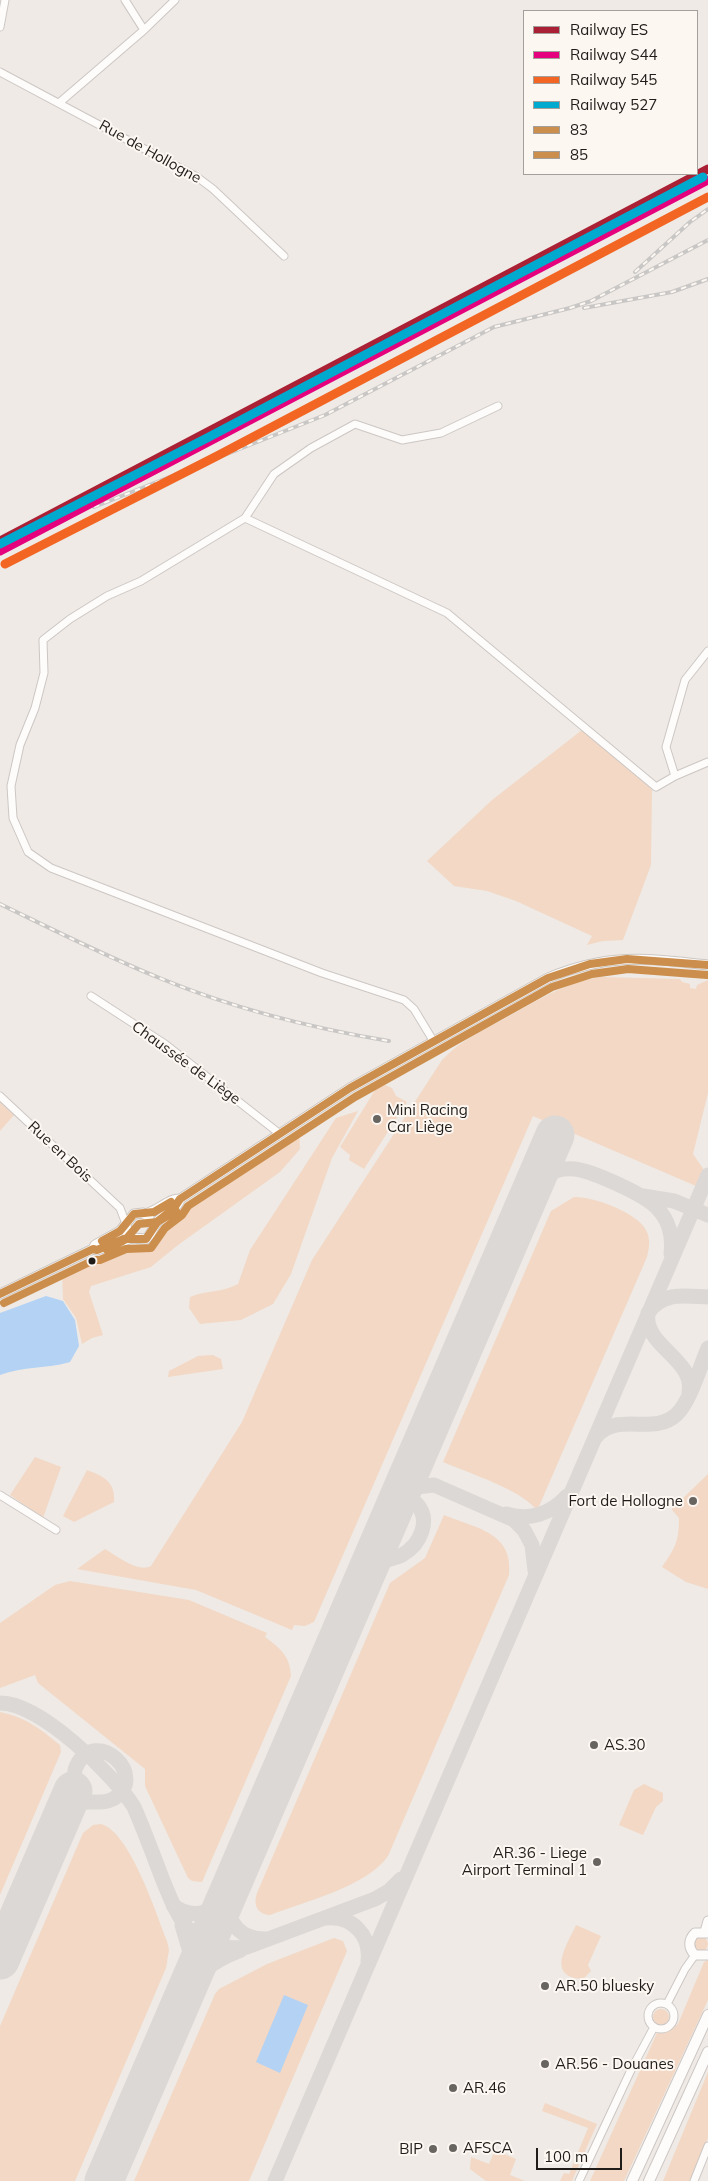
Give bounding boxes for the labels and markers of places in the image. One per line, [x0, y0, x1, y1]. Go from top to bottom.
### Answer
place label: Mini Racing Car Liège [387, 1101, 468, 1136]
marker: Mini Racing Car Liège [371, 1113, 383, 1125]
unlabelled marker [87, 1256, 97, 1266]
place label: Fort de Hollogne [568, 1492, 683, 1510]
marker: Fort de Hollogne [687, 1495, 699, 1507]
place label: AS.30 [604, 1736, 646, 1754]
marker: AS.30 [588, 1739, 600, 1751]
place label: AR.36 - Liege Airport Terminal 1 [462, 1844, 587, 1879]
marker: AR.36 - Liege Airport Terminal 1 [591, 1856, 603, 1868]
place label: AR.50 bluesky [555, 1977, 654, 1995]
marker: AR.50 bluesky [539, 1980, 551, 1992]
place label: AR.56 - Douanes [555, 2055, 674, 2073]
marker: AR.56 - Douanes [539, 2058, 551, 2070]
place label: AR.46 [463, 2079, 506, 2097]
marker: AR.46 [447, 2082, 459, 2094]
place label: AFSCA [463, 2139, 512, 2157]
place label: BIP [399, 2140, 423, 2158]
marker: AFSCA [447, 2142, 459, 2154]
marker: BIP [427, 2143, 439, 2155]

